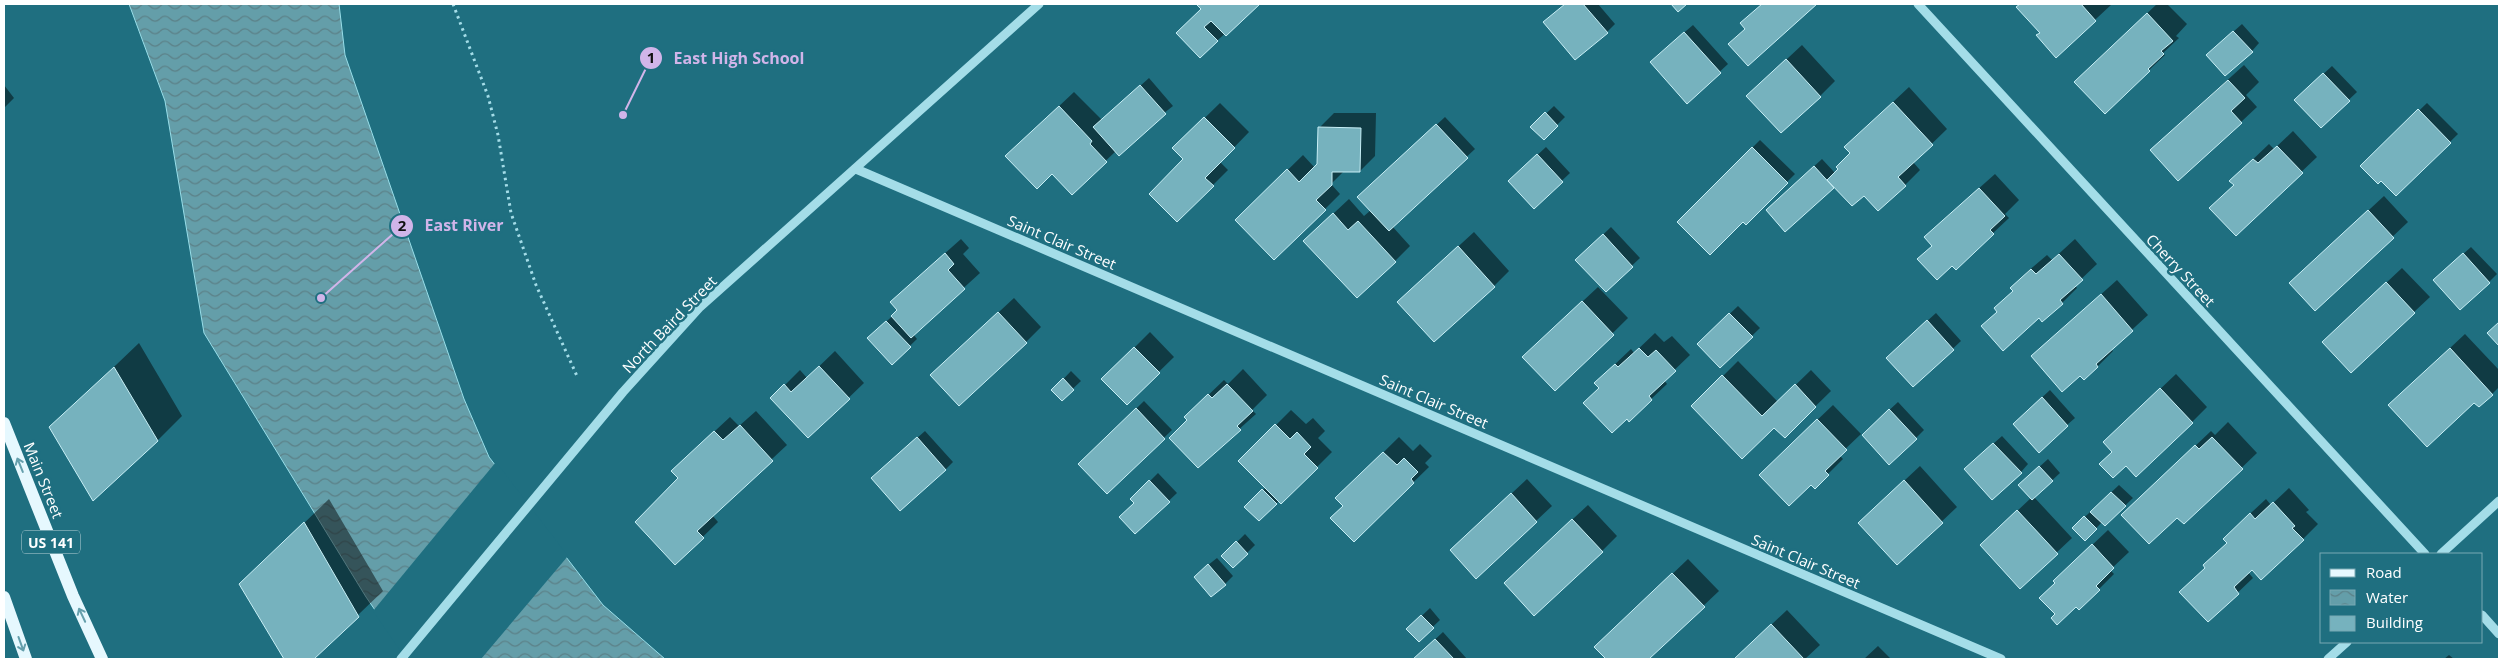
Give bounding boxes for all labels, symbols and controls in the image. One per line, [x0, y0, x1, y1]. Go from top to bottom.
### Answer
callout: East High School [638, 43, 814, 74]
text: 1 [647, 47, 655, 67]
text: East High School [674, 47, 804, 69]
callout: East River [390, 210, 514, 241]
street label: Saint Clair Street [1005, 210, 1119, 274]
text: East River [425, 214, 503, 236]
text: 2 [398, 215, 407, 235]
street label: Cherry Street [2142, 229, 2220, 311]
street label: North Baird Street [617, 271, 721, 377]
street label: Saint Clair Street [1377, 369, 1491, 433]
street label: Main Street [20, 439, 68, 521]
one-way arrow [15, 458, 24, 473]
street label: Saint Clair Street [1749, 529, 1863, 593]
road number: US 141 [22, 530, 80, 554]
legend [2320, 553, 2483, 643]
text: Road [2366, 562, 2402, 582]
text: Water [2366, 587, 2408, 607]
one-way arrow [77, 608, 86, 623]
text: Building [2366, 612, 2423, 632]
one-way arrow [17, 636, 26, 652]

